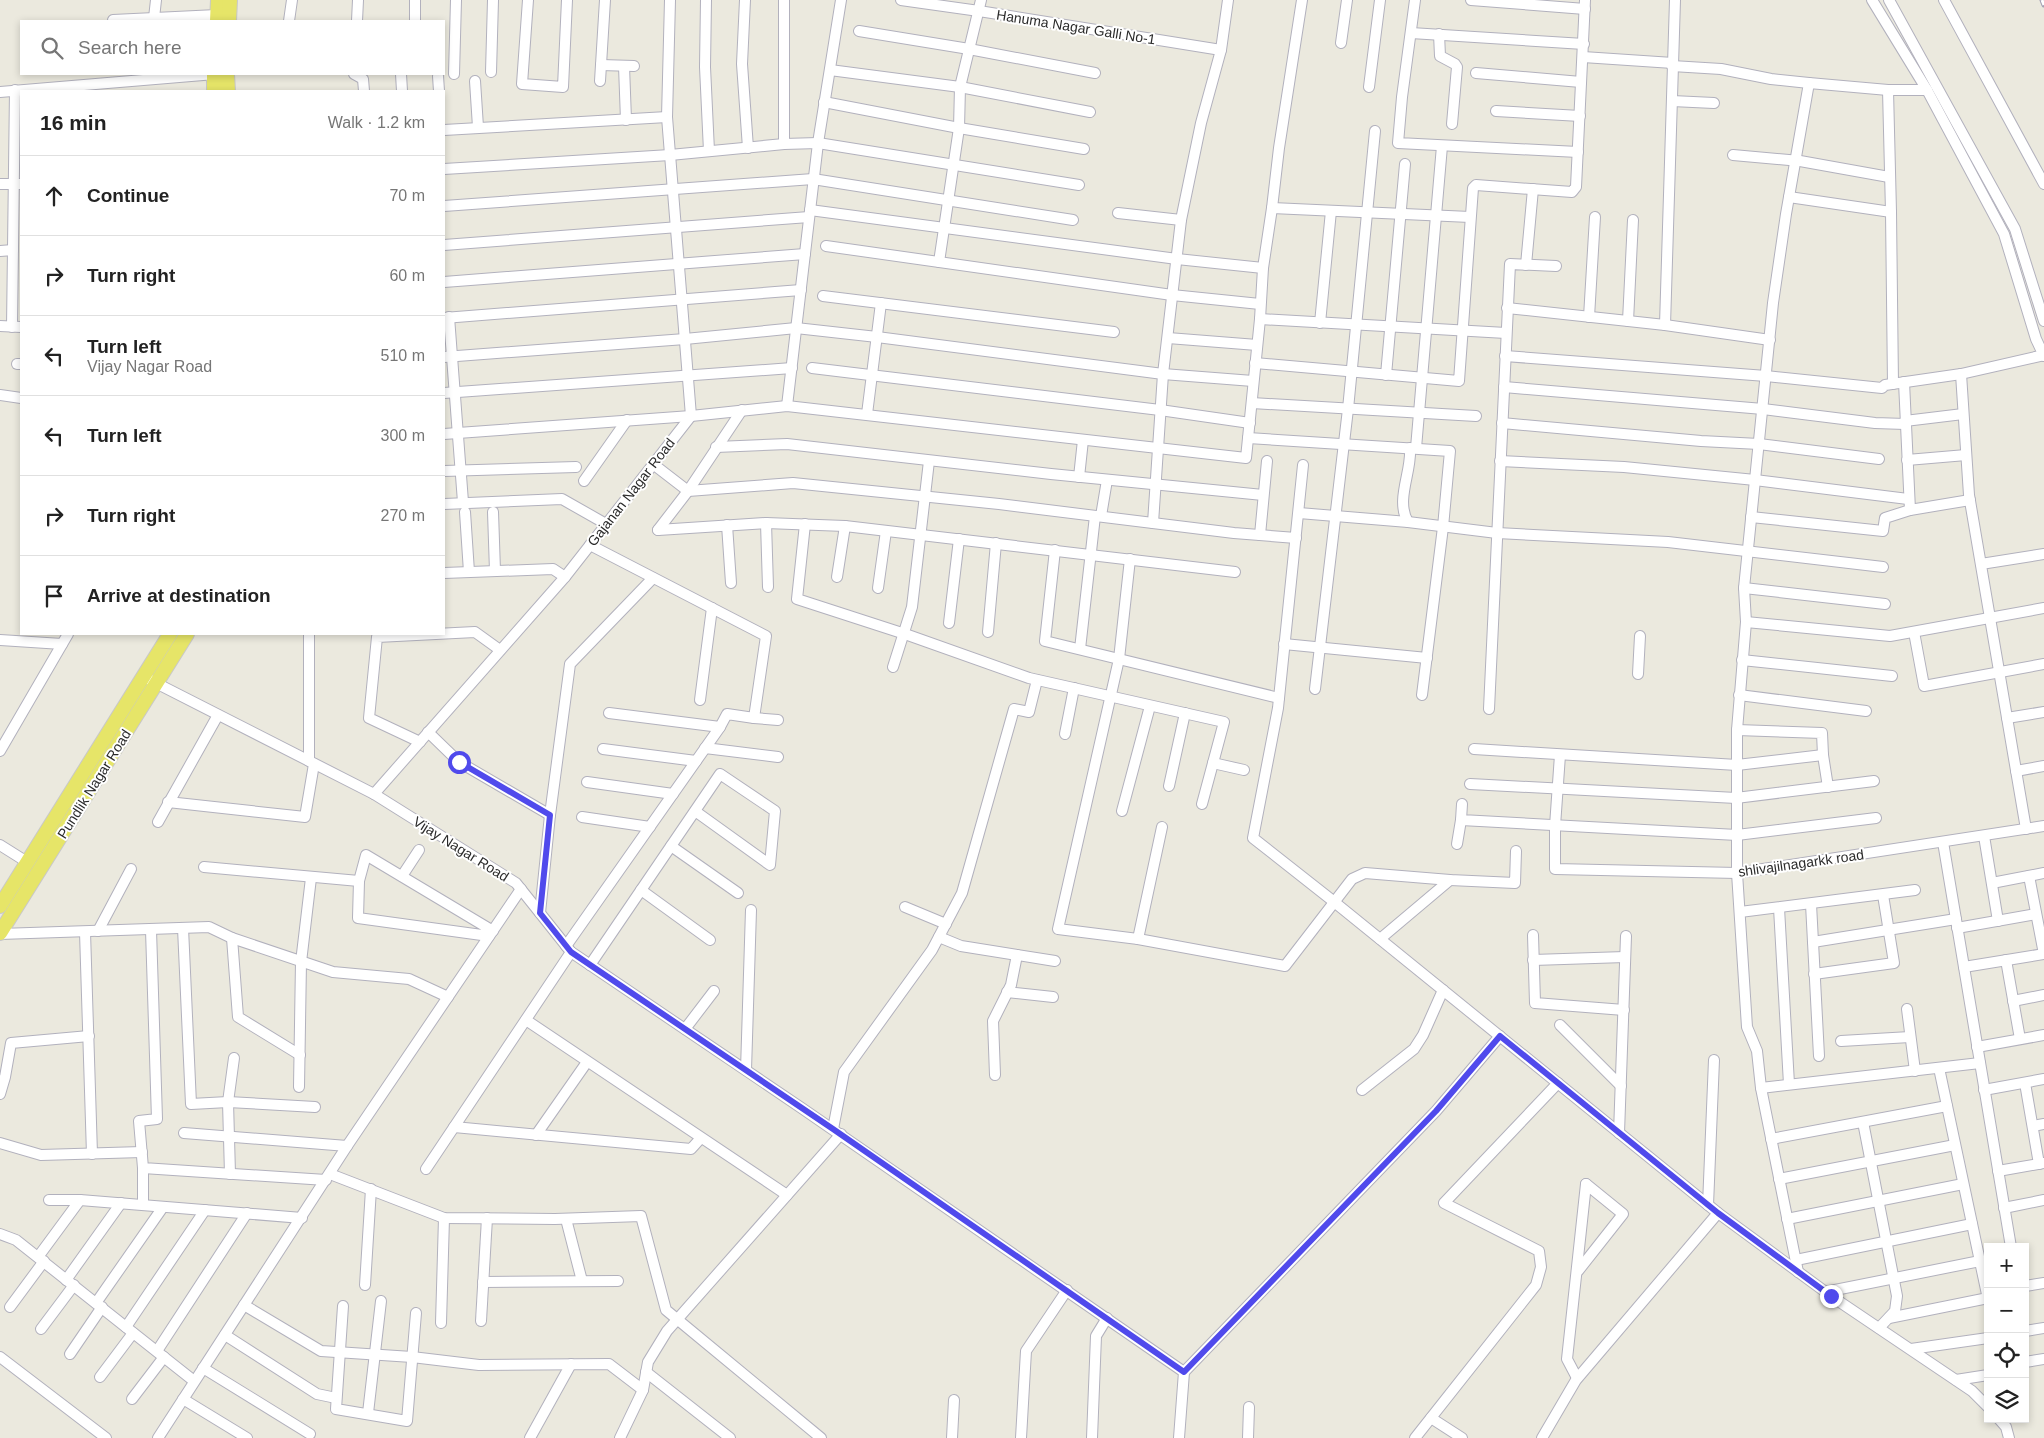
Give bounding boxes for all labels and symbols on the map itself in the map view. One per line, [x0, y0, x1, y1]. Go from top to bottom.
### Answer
street label: Hanuma Nagar Galli No-1 [995, 6, 1157, 48]
street label: Gajanan Nagar Road [584, 435, 678, 549]
street label: Pundlik Nagar Road [54, 727, 134, 841]
route start [448, 751, 471, 774]
street label: Vijay Nagar Road [410, 813, 512, 885]
street label: shlivajilnagarkk road [1737, 846, 1865, 880]
route end [1820, 1285, 1843, 1308]

